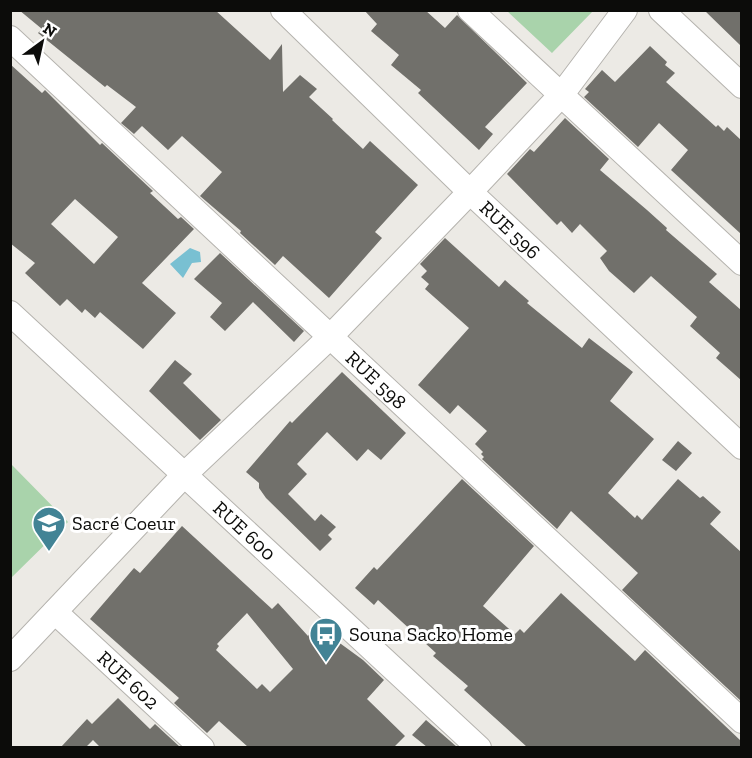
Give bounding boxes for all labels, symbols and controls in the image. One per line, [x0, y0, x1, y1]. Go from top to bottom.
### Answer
north arrow [12, 12, 72, 72]
text: N [40, 19, 60, 41]
street label: RUE 596 [475, 195, 545, 264]
street label: RUE 598 [341, 346, 412, 414]
street label: RUE 600 [208, 496, 281, 565]
school or university icon: Sacré Coeur [31, 505, 67, 552]
place label: Sacré Coeur [72, 511, 176, 535]
bus stop icon: Souna Sacko Home [308, 616, 344, 663]
place label: Souna Sacko Home [349, 622, 513, 646]
street label: RUE 602 [93, 646, 164, 714]

